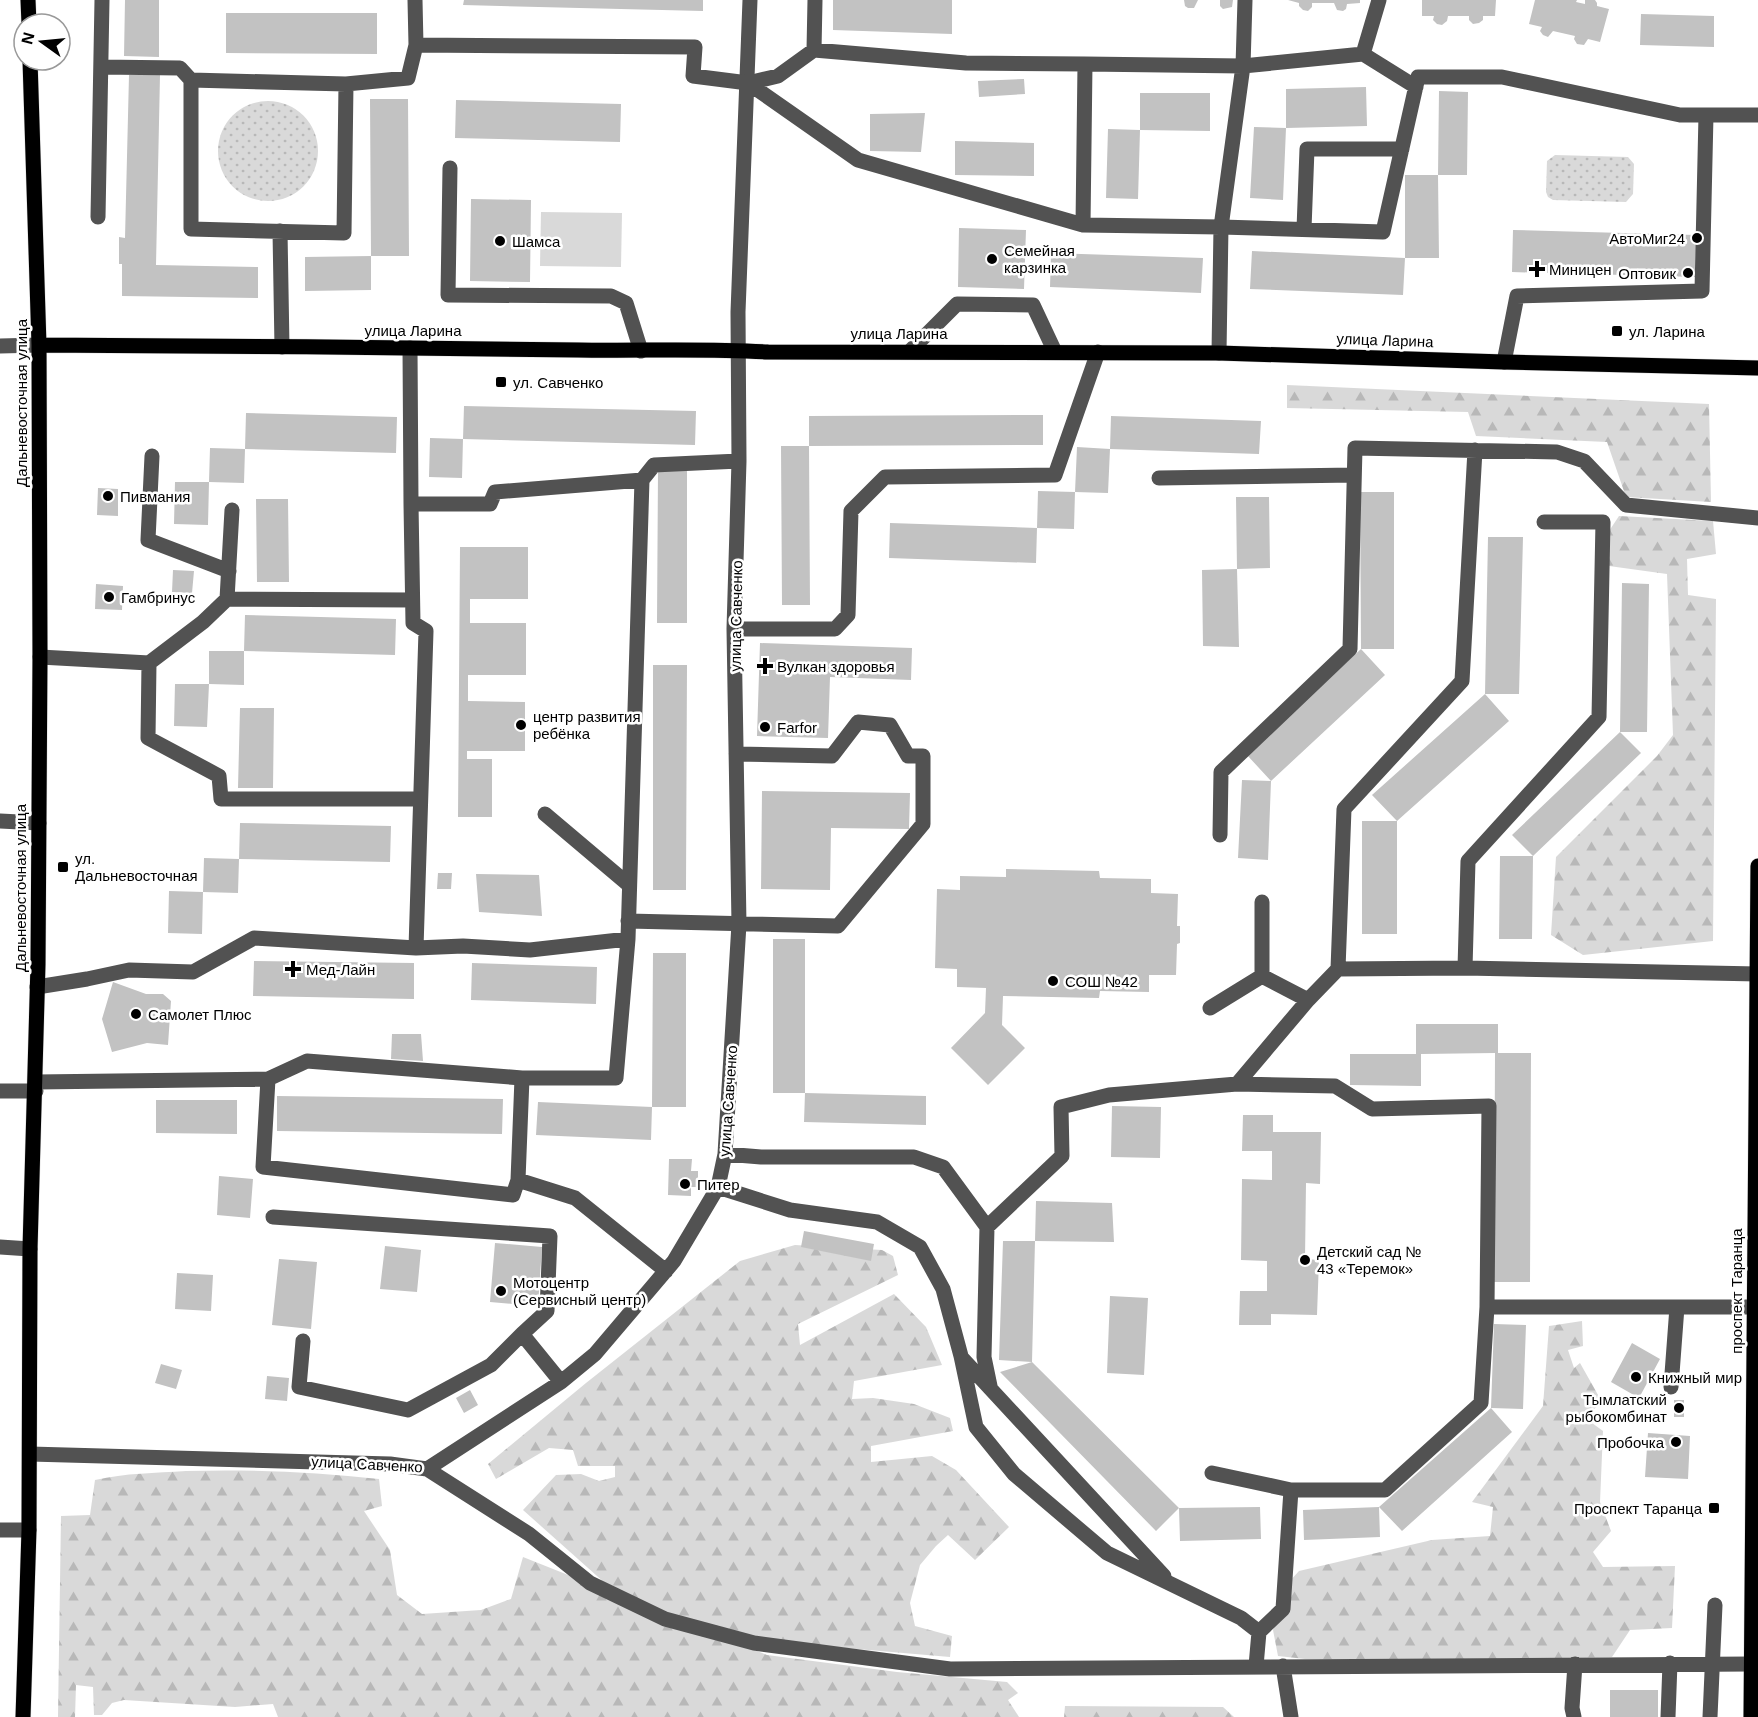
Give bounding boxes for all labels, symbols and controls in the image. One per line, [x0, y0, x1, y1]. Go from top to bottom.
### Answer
north arrow [12, 12, 72, 72]
text: N [18, 30, 38, 46]
place label: АвтоМиг24 [1609, 230, 1685, 247]
marker: АвтоМиг24 [1690, 231, 1704, 245]
place label: Шамса [512, 233, 561, 250]
marker: Шамса [493, 234, 507, 248]
place label: Семейная карзинка [1004, 242, 1075, 276]
marker: Семейная карзинка [985, 252, 999, 266]
place label: Миницен [1549, 261, 1612, 278]
marker: Миницен [1530, 262, 1544, 276]
place label: Оптовик [1618, 265, 1676, 282]
marker: Оптовик [1681, 266, 1695, 280]
street label: Дальневосточная улица [13, 318, 30, 487]
street label: улица Ларина [365, 322, 462, 339]
place label: ул. Ларина [1629, 323, 1705, 340]
marker: ул. Ларина [1610, 324, 1624, 338]
street label: улица Ларина [851, 325, 948, 342]
street label: улица Ларина [1336, 330, 1434, 350]
place label: ул. Савченко [513, 374, 603, 391]
marker: ул. Савченко [494, 375, 508, 389]
place label: Пивмания [120, 488, 190, 505]
marker: Пивмания [101, 489, 115, 503]
street label: улица Савченко [727, 560, 745, 672]
place label: Гамбринус [121, 589, 196, 606]
marker: Гамбринус [102, 590, 116, 604]
place label: Вулкан здоровья [777, 658, 895, 675]
marker: Вулкан здоровья [758, 659, 772, 673]
place label: центр развития ребёнка [533, 708, 641, 742]
marker: центр развития ребёнка [514, 718, 528, 732]
place label: Farfor [777, 719, 817, 736]
marker: Farfor [758, 720, 772, 734]
street label: Дальневосточная улица [12, 803, 29, 972]
place label: ул. Дальневосточная [75, 850, 198, 884]
marker: ул. Дальневосточная [56, 860, 70, 874]
marker: Мед-Лайн [284, 960, 302, 978]
place label: Мед-Лайн [306, 961, 375, 978]
place label: СОШ №42 [1065, 973, 1138, 990]
marker: СОШ №42 [1046, 974, 1060, 988]
place label: Самолет Плюс [148, 1006, 252, 1023]
marker: Самолет Плюс [129, 1007, 143, 1021]
street label: улица Савченко [716, 1045, 740, 1157]
place label: Питер [697, 1176, 740, 1193]
marker: Питер [678, 1177, 692, 1191]
street label: проспект Таранца [1728, 1228, 1745, 1354]
place label: Детский сад № 43 «Теремок» [1317, 1243, 1422, 1277]
marker: Детский сад № 43 «Теремок» [1298, 1253, 1312, 1267]
place label: Мотоцентр (Сервисный центр) [513, 1274, 646, 1308]
marker: Мотоцентр (Сервисный центр) [494, 1284, 508, 1298]
place label: Книжный мир [1648, 1369, 1742, 1386]
marker: Книжный мир [1629, 1370, 1643, 1384]
place label: Тымлатский рыбокомбинат [1566, 1391, 1667, 1425]
marker: Тымлатский рыбокомбинат [1672, 1401, 1686, 1415]
place label: Пробочка [1597, 1434, 1665, 1451]
marker: Пробочка [1669, 1435, 1683, 1449]
street label: улица Савченко [311, 1453, 423, 1475]
place label: Проспект Таранца [1574, 1500, 1703, 1517]
marker: Проспект Таранца [1707, 1501, 1721, 1515]

